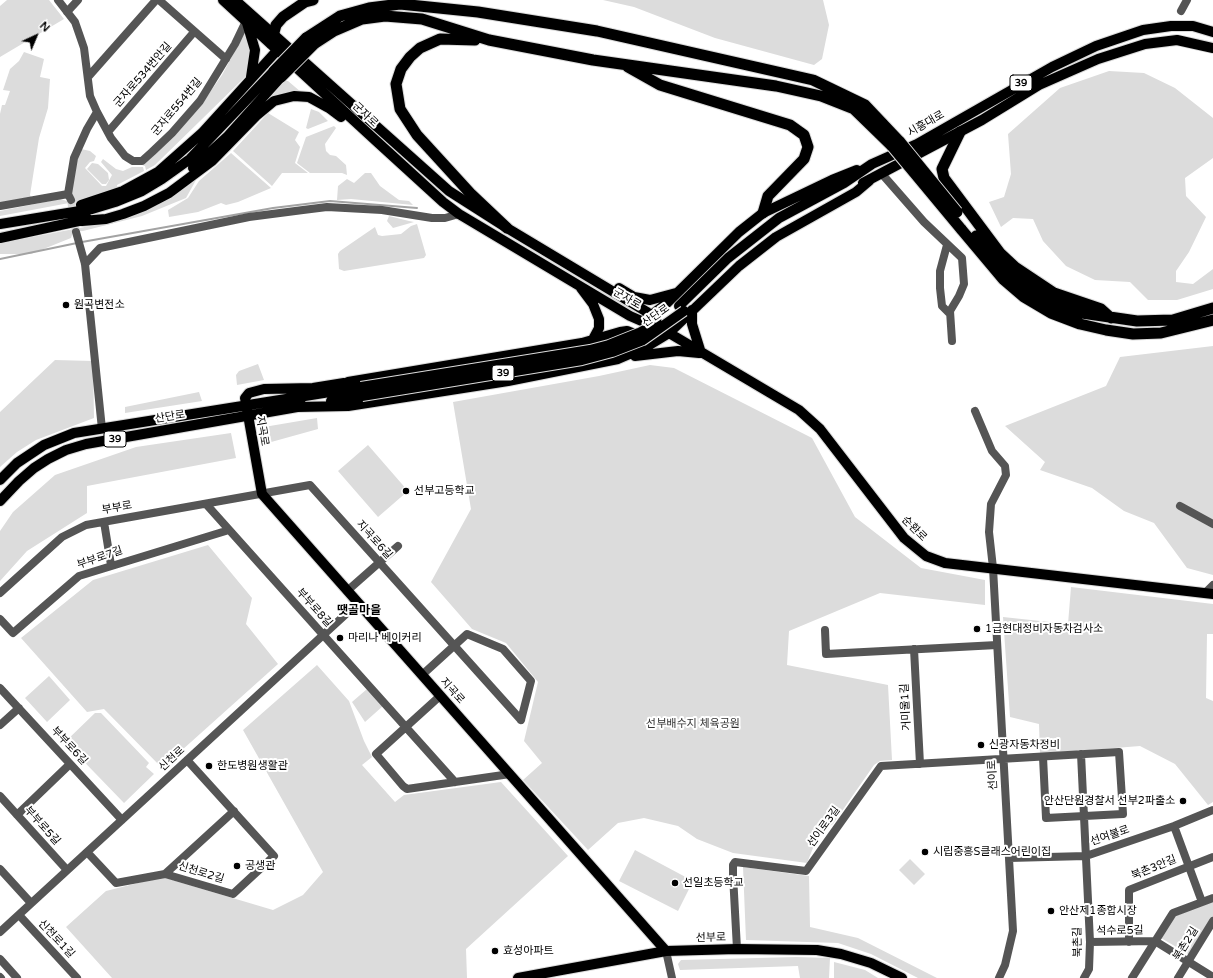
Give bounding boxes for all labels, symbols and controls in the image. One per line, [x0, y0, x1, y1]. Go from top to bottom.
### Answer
north arrow [16, 16, 56, 56]
text: N [37, 19, 52, 35]
street label: 군자로534번안길 [111, 40, 175, 110]
street label: 군자로554번길 [149, 75, 205, 139]
road number: 39 [1010, 75, 1032, 91]
street label: 군자로 [349, 100, 381, 130]
street label: 시흥대로 [905, 108, 947, 140]
street label: 군자로 [611, 286, 643, 312]
place label: 원곡변전소 [74, 298, 125, 312]
marker: 원곡변전소 [61, 300, 71, 310]
street label: 산단로 [640, 302, 672, 330]
road number: 39 [492, 365, 514, 381]
street label: 산단로 [154, 408, 186, 426]
street label: 지곡로 [253, 415, 271, 447]
road number: 39 [104, 431, 126, 447]
place label: 선부고등학교 [414, 484, 475, 498]
marker: 선부고등학교 [401, 486, 411, 496]
street label: 부부로 [101, 499, 133, 517]
street label: 순환로 [899, 514, 929, 544]
street label: 지곡로6길 [353, 518, 395, 562]
street label: 부부로7길 [75, 544, 125, 572]
street label: 부부로8길 [293, 586, 335, 630]
district label: 땟골마을 [337, 604, 381, 618]
place label: 1급현대정비자동차검사소 [985, 622, 1103, 636]
marker: 1급현대정비자동차검사소 [972, 624, 982, 634]
place label: 마리나 베이커리 [348, 631, 422, 645]
marker: 마리나 베이커리 [335, 633, 345, 643]
street label: 지곡로 [437, 675, 467, 707]
street label: 거미울1길 [898, 683, 914, 731]
park label: 선부배수지 체육공원 [646, 717, 740, 731]
street label: 부부로6길 [48, 724, 90, 768]
place label: 신광자동차정비 [989, 738, 1060, 752]
marker: 신광자동차정비 [976, 740, 986, 750]
street label: 신천로 [156, 744, 188, 774]
place label: 한도병원생활관 [217, 759, 288, 773]
street label: 선이로 [986, 759, 1000, 791]
marker: 한도병원생활관 [204, 761, 214, 771]
place label: 안산단원경찰서 선부2파출소 [1044, 794, 1175, 808]
marker: 안산단원경찰서 선부2파출소 [1178, 796, 1188, 806]
street label: 부부로5길 [21, 804, 63, 848]
street label: 선이로3길 [805, 804, 843, 850]
street label: 선여불로 [1089, 823, 1131, 849]
place label: 시립중흥S클래스어린이집 [933, 845, 1051, 859]
marker: 시립중흥S클래스어린이집 [920, 847, 930, 857]
street label: 북촌3안길 [1130, 853, 1178, 883]
place label: 공생관 [245, 859, 275, 873]
street label: 신천로2길 [176, 860, 226, 886]
marker: 공생관 [232, 861, 242, 871]
place label: 선일초등학교 [683, 876, 744, 890]
marker: 선일초등학교 [670, 878, 680, 888]
place label: 안산제1종합시장 [1059, 904, 1137, 918]
marker: 안산제1종합시장 [1046, 906, 1056, 916]
street label: 신천로1길 [35, 917, 77, 961]
street label: 석수로5길 [1096, 924, 1144, 938]
street label: 북촌2길 [1171, 925, 1201, 963]
street label: 북촌길 [1071, 927, 1085, 957]
street label: 선부로 [696, 931, 726, 945]
place label: 효성아파트 [503, 944, 554, 958]
marker: 효성아파트 [490, 946, 500, 956]

